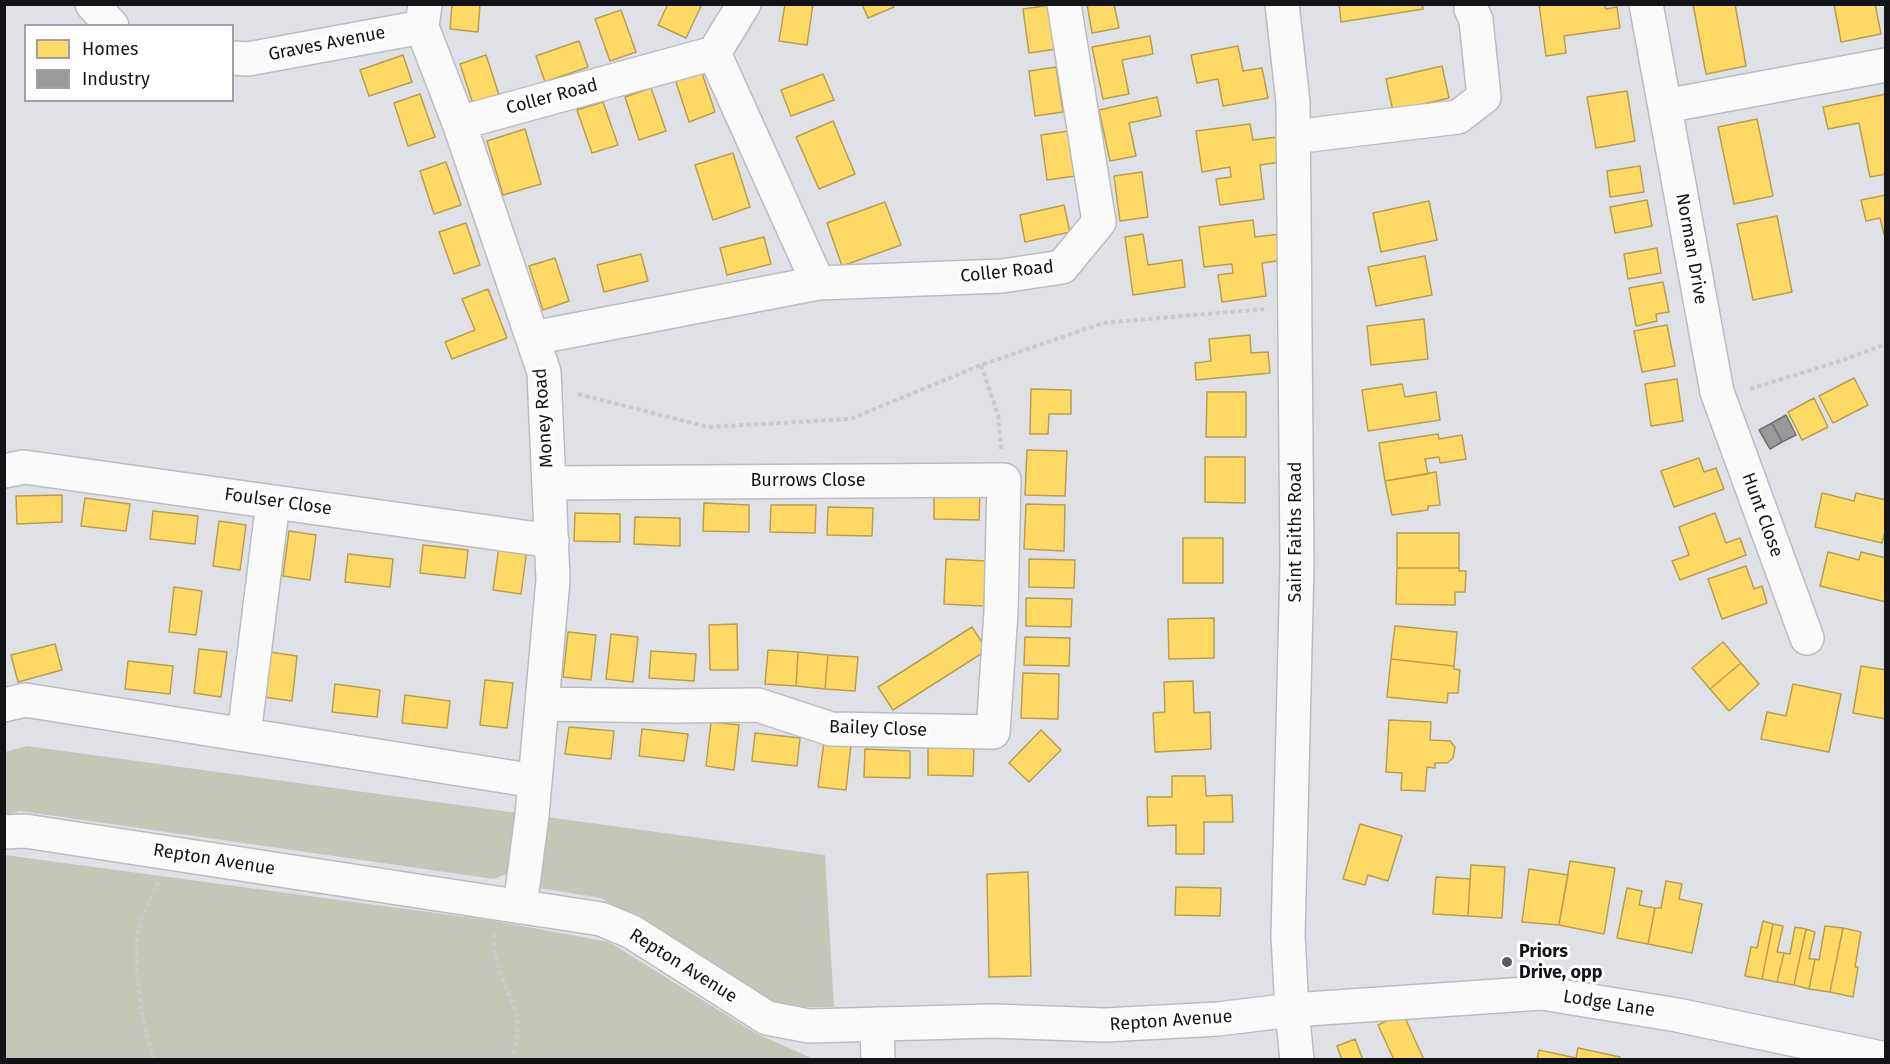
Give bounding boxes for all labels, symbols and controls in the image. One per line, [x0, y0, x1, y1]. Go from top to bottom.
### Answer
street label: Graves Avenue [267, 22, 387, 66]
legend [24, 24, 234, 102]
text: Homes [82, 38, 138, 60]
text: Industry [82, 68, 150, 90]
street label: Coller Road [504, 74, 600, 120]
street label: Norman Drive [1671, 192, 1711, 306]
street label: Coller Road [959, 256, 1055, 288]
street label: Money Road [530, 367, 558, 469]
street label: Saint Faiths Road [1285, 462, 1307, 602]
street label: Burrows Close [750, 470, 866, 492]
street label: Hunt Close [1737, 470, 1787, 560]
street label: Foulser Close [223, 484, 333, 520]
street label: Bailey Close [829, 716, 927, 742]
street label: Repton Avenue [152, 840, 276, 880]
street label: Repton Avenue [625, 924, 741, 1008]
place label: Priors Drive, opp [1519, 941, 1602, 984]
marker: Priors Drive, opp [1500, 955, 1514, 969]
street label: Lodge Lane [1562, 986, 1656, 1022]
street label: Repton Avenue [1109, 1006, 1233, 1036]

